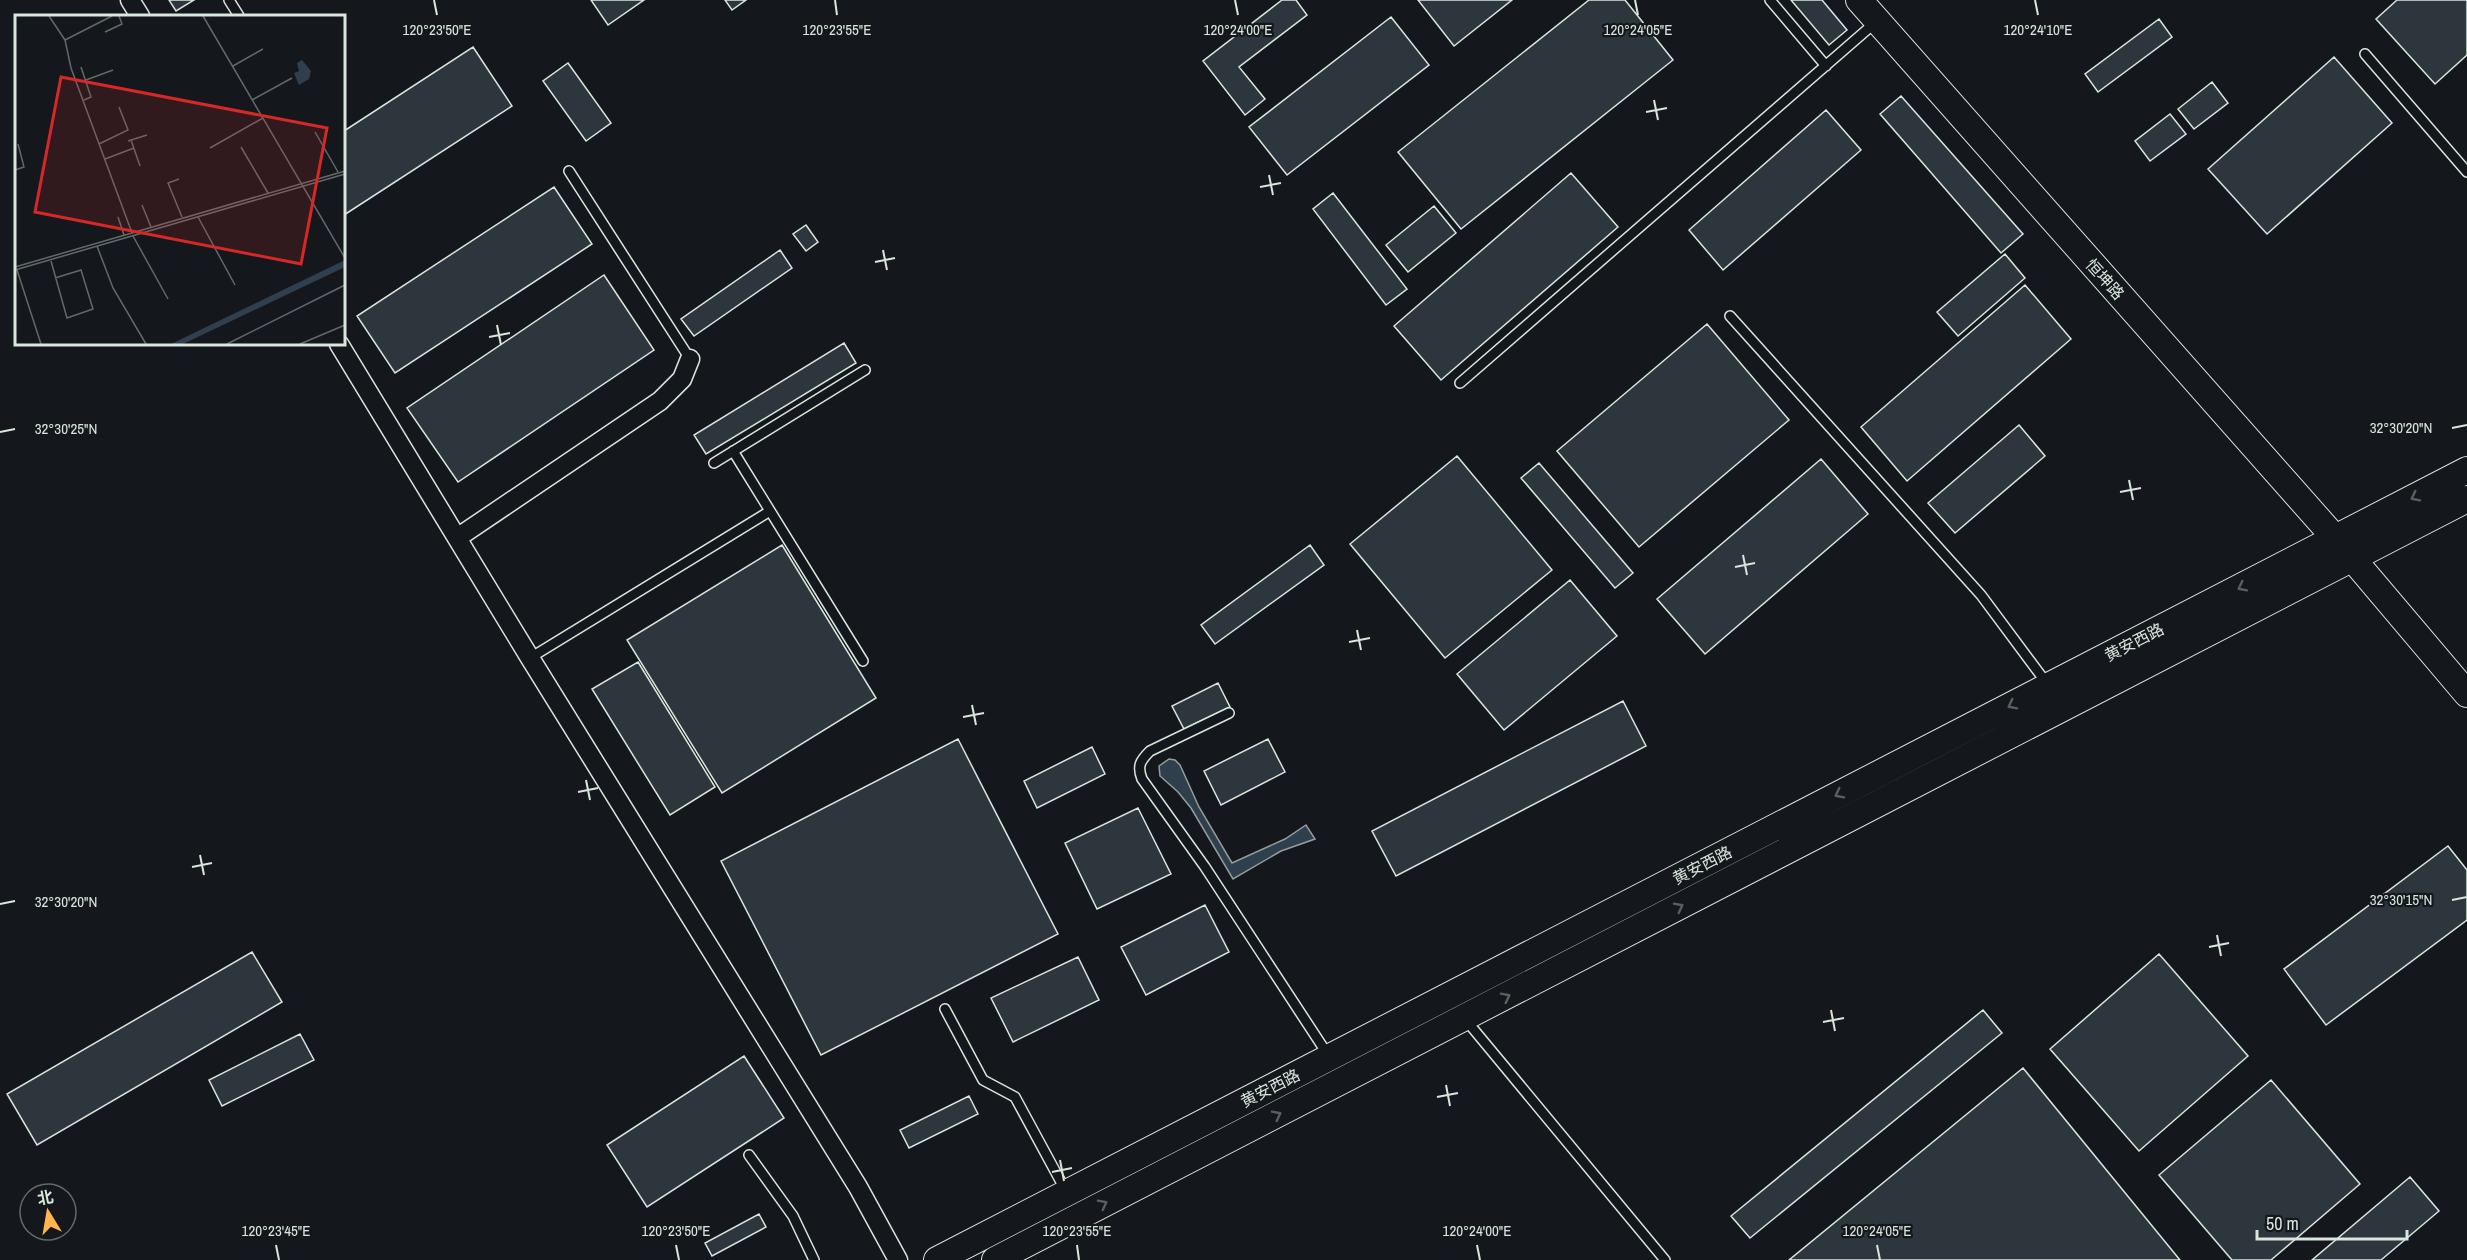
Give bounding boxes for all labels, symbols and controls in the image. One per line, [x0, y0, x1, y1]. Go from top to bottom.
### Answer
inset map [15, 15, 345, 345]
text: 120°23'50"E [403, 19, 471, 40]
text: 120°23'55"E [803, 19, 871, 40]
text: 120°24'00"E [1204, 19, 1272, 40]
text: 120°24'05"E [1604, 19, 1672, 40]
text: 120°24'10"E [2004, 19, 2072, 40]
street label: 恒坤路 [2081, 254, 2129, 304]
text: 32°30'20"N [2370, 417, 2432, 438]
text: 32°30'25"N [35, 418, 97, 439]
one-way arrow [2411, 490, 2421, 501]
one-way arrow [2237, 579, 2248, 591]
street label: 黄安西路 [2100, 618, 2168, 666]
one-way arrow [2008, 698, 2019, 709]
one-way arrow [1834, 787, 1845, 799]
street label: 黄安西路 [1668, 841, 1736, 889]
text: 32°30'15"N [2370, 889, 2432, 910]
text: 32°30'20"N [35, 891, 97, 912]
one-way arrow [1673, 903, 1684, 914]
one-way arrow [1500, 992, 1511, 1004]
street label: 黄安西路 [1236, 1064, 1304, 1112]
one-way arrow [1270, 1111, 1281, 1122]
north arrow [18, 1182, 78, 1242]
text: 北 [35, 1185, 55, 1210]
one-way arrow [1097, 1200, 1108, 1211]
scale bar [2257, 1203, 2407, 1241]
text: 50 m [2266, 1211, 2299, 1236]
text: 120°23'45"E [242, 1220, 310, 1241]
text: 120°23'50"E [642, 1220, 710, 1241]
text: 120°23'55"E [1043, 1220, 1111, 1241]
text: 120°24'00"E [1443, 1220, 1511, 1241]
text: 120°24'05"E [1843, 1220, 1911, 1241]

